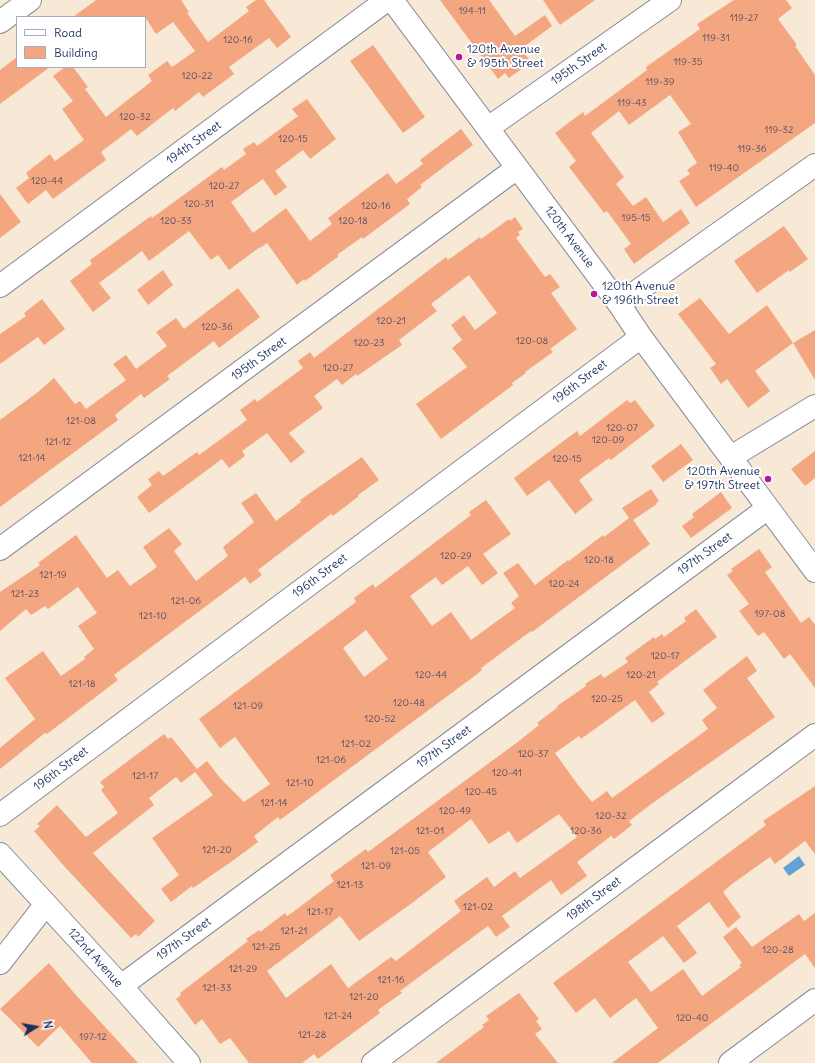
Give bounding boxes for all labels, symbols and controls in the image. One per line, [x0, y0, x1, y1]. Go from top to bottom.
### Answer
house number: 194-11 [458, 5, 486, 17]
house number: 119-27 [730, 12, 758, 24]
legend [16, 16, 146, 68]
text: Road [54, 25, 82, 40]
house number: 119-31 [702, 32, 730, 44]
house number: 120-16 [223, 34, 253, 46]
street label: 195th Street [548, 40, 610, 88]
place label: 120th Avenue & 195th Street [467, 43, 543, 71]
text: Building [54, 45, 98, 60]
marker: 120th Avenue & 195th Street [454, 52, 464, 62]
house number: 119-35 [673, 56, 703, 68]
house number: 120-22 [182, 70, 212, 82]
house number: 119-39 [645, 76, 675, 88]
house number: 119-43 [617, 97, 647, 109]
house number: 120-32 [119, 111, 151, 123]
street label: 194th Street [164, 118, 224, 168]
house number: 119-32 [765, 124, 793, 136]
house number: 120-15 [278, 133, 308, 145]
house number: 119-36 [737, 143, 767, 155]
house number: 119-40 [709, 162, 739, 174]
house number: 120-44 [31, 175, 63, 187]
house number: 120-27 [209, 180, 239, 192]
house number: 120-31 [184, 198, 214, 210]
house number: 120-16 [361, 200, 391, 212]
street label: 120th Avenue [541, 203, 597, 271]
house number: 195-15 [622, 212, 650, 224]
house number: 120-33 [160, 215, 192, 227]
house number: 120-18 [338, 215, 368, 227]
place label: 120th Avenue & 196th Street [602, 280, 678, 308]
marker: 120th Avenue & 196th Street [589, 289, 599, 299]
house number: 120-21 [376, 315, 406, 327]
house number: 120-36 [201, 321, 233, 333]
street label: 195th Street [229, 334, 289, 384]
house number: 120-08 [516, 335, 548, 347]
house number: 120-23 [353, 337, 385, 349]
street label: 196th Street [550, 357, 610, 407]
house number: 120-27 [323, 362, 353, 374]
house number: 121-08 [66, 415, 96, 427]
house number: 120-07 [606, 422, 638, 434]
house number: 120-09 [592, 434, 624, 446]
house number: 121-12 [45, 436, 71, 448]
house number: 121-14 [19, 452, 45, 464]
house number: 120-15 [552, 453, 582, 465]
place label: 120th Avenue & 197th Street [685, 465, 760, 493]
marker: 120th Avenue & 197th Street [763, 474, 773, 484]
street label: 197th Street [675, 530, 735, 578]
house number: 120-29 [440, 550, 472, 562]
street label: 196th Street [290, 551, 350, 601]
house number: 120-18 [584, 554, 614, 566]
house number: 121-19 [40, 569, 66, 581]
house number: 120-24 [548, 578, 580, 590]
house number: 121-23 [11, 588, 39, 600]
house number: 121-06 [171, 595, 201, 607]
house number: 197-08 [755, 608, 785, 620]
house number: 121-10 [139, 610, 167, 622]
house number: 120-17 [651, 650, 679, 662]
house number: 120-44 [415, 669, 447, 681]
house number: 120-21 [626, 669, 656, 681]
house number: 121-18 [69, 678, 95, 690]
house number: 120-25 [591, 693, 623, 705]
house number: 120-48 [393, 697, 425, 709]
house number: 121-09 [233, 700, 263, 712]
house number: 120-52 [364, 713, 396, 725]
street label: 197th Street [414, 723, 474, 771]
house number: 121-02 [341, 738, 371, 750]
street label: 196th Street [31, 744, 91, 794]
house number: 120-37 [518, 748, 548, 760]
house number: 121-06 [316, 754, 346, 766]
house number: 120-41 [492, 767, 522, 779]
house number: 121-17 [132, 770, 158, 782]
house number: 121-10 [286, 777, 314, 789]
house number: 120-45 [465, 786, 497, 798]
house number: 121-14 [261, 797, 287, 809]
house number: 120-49 [439, 805, 471, 817]
house number: 120-32 [595, 810, 627, 822]
house number: 121-01 [416, 825, 444, 837]
house number: 120-36 [570, 825, 602, 837]
house number: 121-20 [202, 844, 232, 856]
house number: 121-05 [390, 845, 420, 857]
house number: 121-09 [361, 860, 391, 872]
street label: 198th Street [564, 874, 624, 924]
house number: 121-13 [337, 879, 363, 891]
house number: 121-02 [463, 901, 493, 913]
house number: 121-17 [307, 906, 333, 918]
street label: 197th Street [154, 915, 214, 963]
street label: 122nd Avenue [65, 925, 125, 991]
house number: 121-21 [281, 925, 307, 937]
house number: 121-25 [252, 941, 280, 953]
house number: 120-28 [762, 944, 794, 956]
house number: 121-29 [229, 963, 257, 975]
house number: 121-16 [378, 974, 404, 986]
house number: 121-33 [203, 982, 231, 994]
house number: 121-20 [349, 991, 379, 1003]
north arrow [16, 1007, 56, 1047]
house number: 121-24 [324, 1010, 352, 1022]
house number: 120-40 [676, 1012, 708, 1024]
text: N [40, 1020, 55, 1030]
house number: 121-28 [298, 1029, 326, 1041]
house number: 197-12 [79, 1031, 107, 1043]

